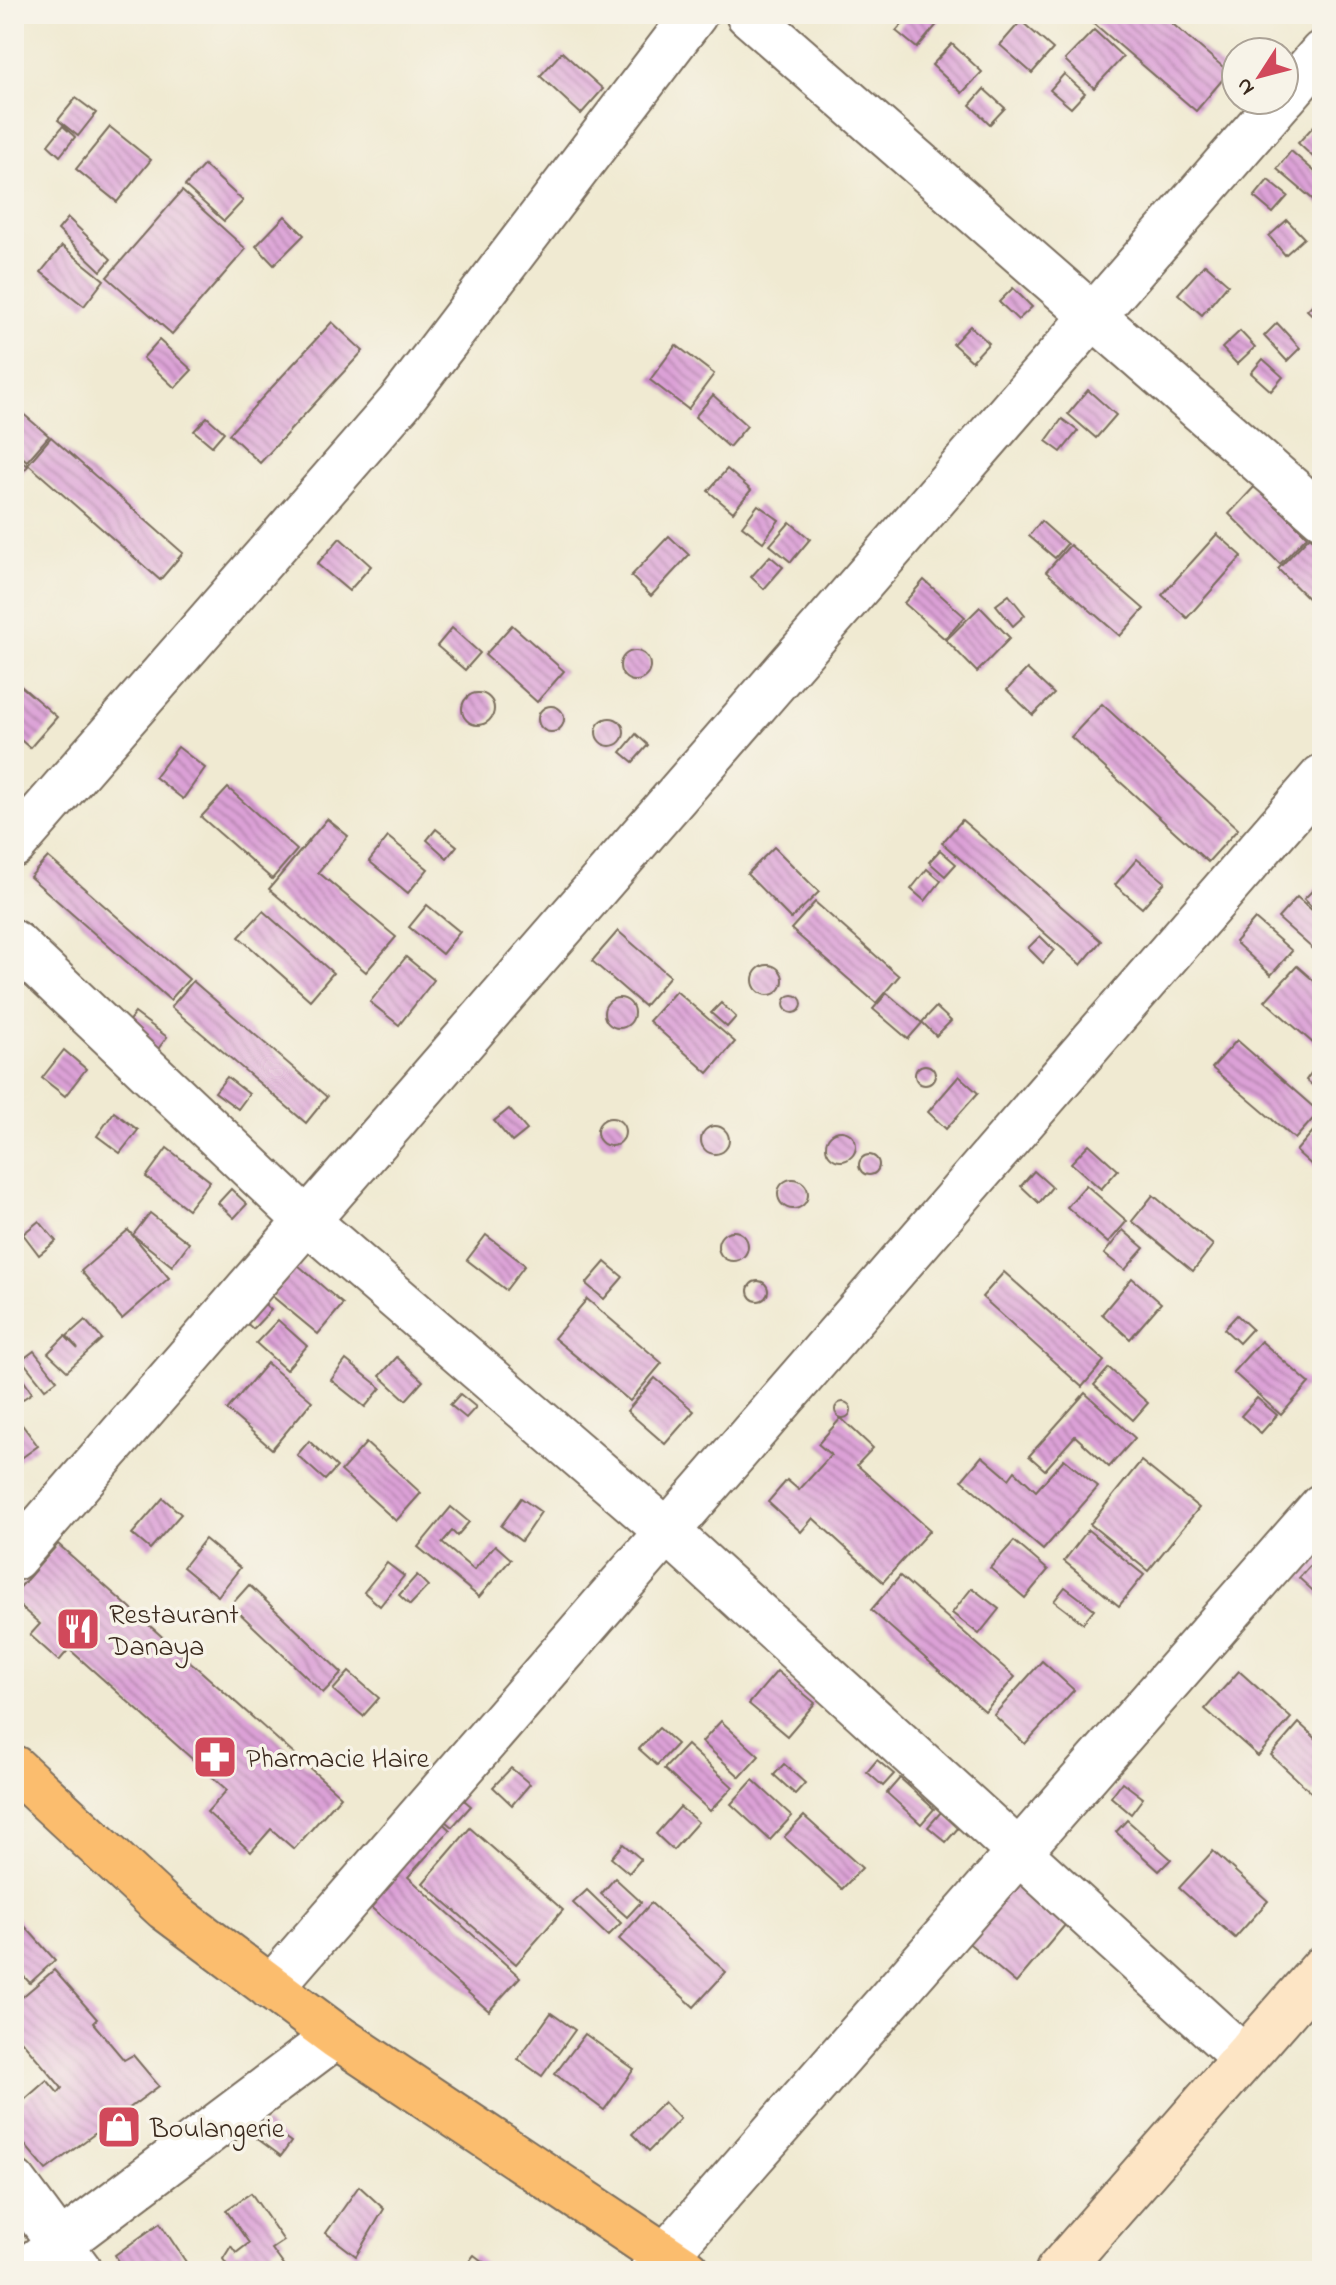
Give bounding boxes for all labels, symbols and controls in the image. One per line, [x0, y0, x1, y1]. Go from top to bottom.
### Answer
north arrow [1220, 36, 1300, 116]
text: N [1229, 71, 1264, 101]
place label: Restaurant Danaya [108, 1596, 239, 1669]
restaurant icon: Restaurant Danaya [54, 1605, 102, 1653]
pharmacy icon: Pharmacie Haire [191, 1733, 239, 1781]
place label: Pharmacie Haire [246, 1740, 430, 1781]
shop icon: Boulangerie [95, 2103, 143, 2151]
place label: Boulangerie [149, 2110, 285, 2151]

